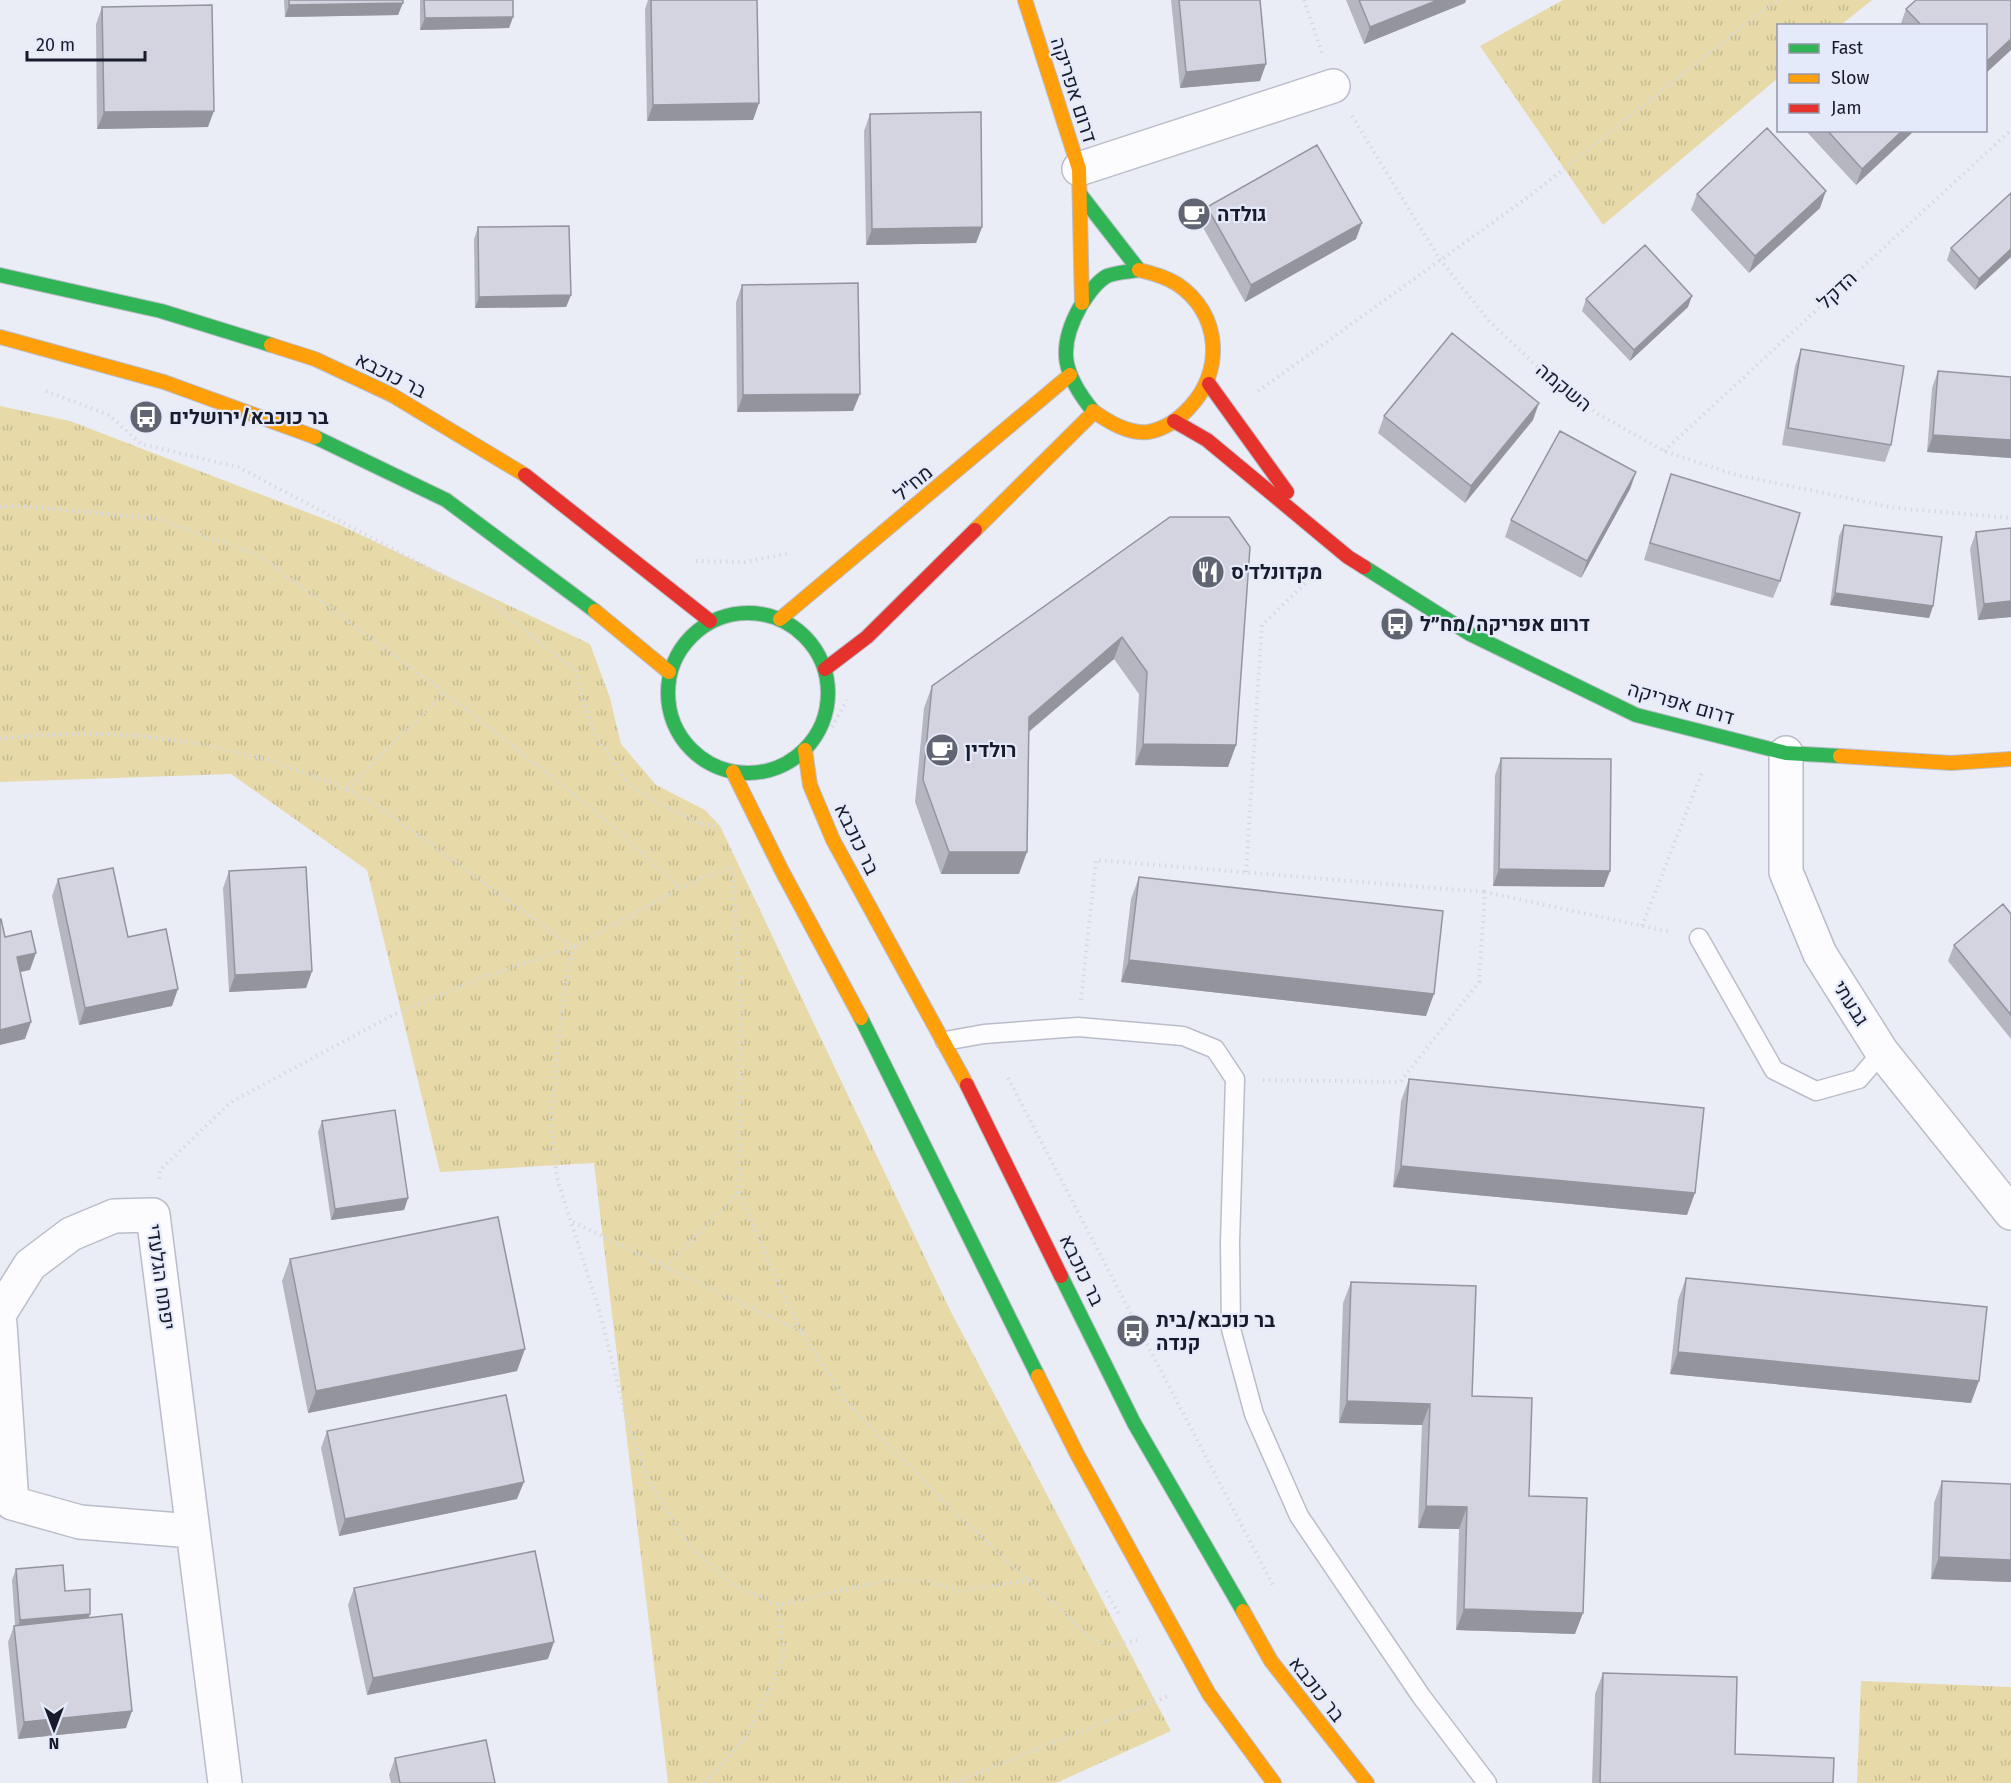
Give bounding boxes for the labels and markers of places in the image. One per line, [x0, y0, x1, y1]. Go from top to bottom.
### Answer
cafe icon: גולדה [1176, 196, 1212, 232]
place label: גולדה [1217, 202, 1267, 226]
bus stop icon: בר כוכבא/ירושלים [128, 399, 164, 435]
place label: בר כוכבא/ירושלים [169, 405, 329, 429]
restaurant icon: מקדונלד'ס [1190, 554, 1226, 590]
place label: מקדונלד'ס [1231, 560, 1323, 584]
bus stop icon: דרום אפריקה/מח״ל [1379, 606, 1415, 642]
place label: דרום אפריקה/מח״ל [1420, 612, 1590, 636]
cafe icon: רולדין [924, 732, 960, 768]
place label: רולדין [965, 738, 1016, 762]
place label: בר כוכבא/בית קנדה [1156, 1308, 1275, 1355]
bus stop icon: בר כוכבא/בית קנדה [1115, 1313, 1151, 1349]

